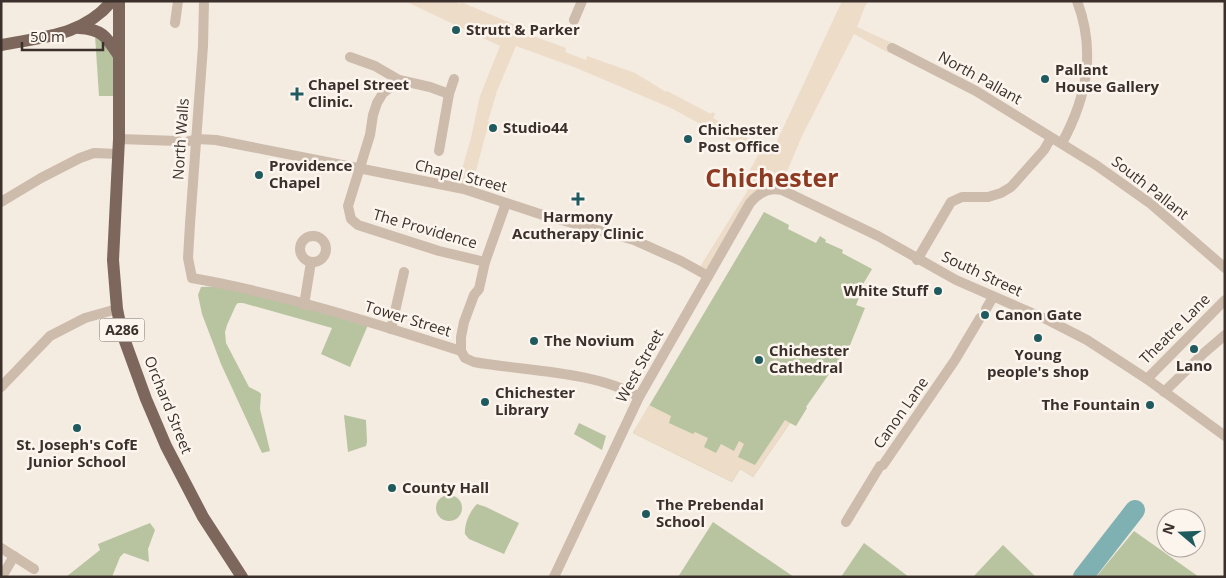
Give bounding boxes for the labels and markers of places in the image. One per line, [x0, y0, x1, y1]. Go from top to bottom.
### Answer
place label: Strutt & Parker [466, 19, 580, 39]
marker: Strutt & Parker [450, 24, 462, 36]
place label: Pallant House Gallery [1055, 59, 1160, 96]
marker: Pallant House Gallery [1039, 73, 1051, 85]
place label: Chapel Street Clinic. [308, 74, 410, 111]
marker: Chapel Street Clinic. [290, 87, 304, 101]
place label: Studio44 [503, 117, 569, 137]
place label: Chichester Post Office [698, 119, 779, 156]
marker: Studio44 [487, 122, 499, 134]
marker: Chichester Post Office [682, 133, 694, 145]
place label: Providence Chapel [269, 155, 353, 192]
marker: Providence Chapel [253, 169, 265, 181]
marker: Harmony Acutherapy Clinic [571, 192, 585, 206]
place label: Harmony Acutherapy Clinic [512, 206, 644, 243]
place label: White Stuff [844, 280, 929, 300]
marker: White Stuff [932, 285, 944, 297]
place label: Canon Gate [995, 304, 1082, 324]
marker: Canon Gate [979, 309, 991, 321]
place label: The Novium [544, 330, 634, 350]
marker: Young people's shop [1032, 332, 1044, 344]
marker: The Novium [528, 335, 540, 347]
place label: Chichester Cathedral [769, 340, 849, 377]
marker: Lano [1188, 343, 1200, 355]
place label: Young people's shop [987, 344, 1089, 381]
marker: Chichester Cathedral [753, 354, 765, 366]
place label: Lano [1176, 355, 1212, 375]
place label: Chichester Library [495, 382, 575, 419]
place label: The Fountain [1041, 394, 1140, 414]
marker: Chichester Library [479, 396, 491, 408]
marker: The Fountain [1144, 399, 1156, 411]
marker: St. Joseph's CofE Junior School [71, 422, 83, 434]
place label: St. Joseph's CofE Junior School [16, 434, 138, 471]
place label: County Hall [402, 477, 489, 497]
marker: County Hall [386, 482, 398, 494]
place label: The Prebendal School [656, 494, 764, 531]
marker: The Prebendal School [640, 508, 652, 520]

